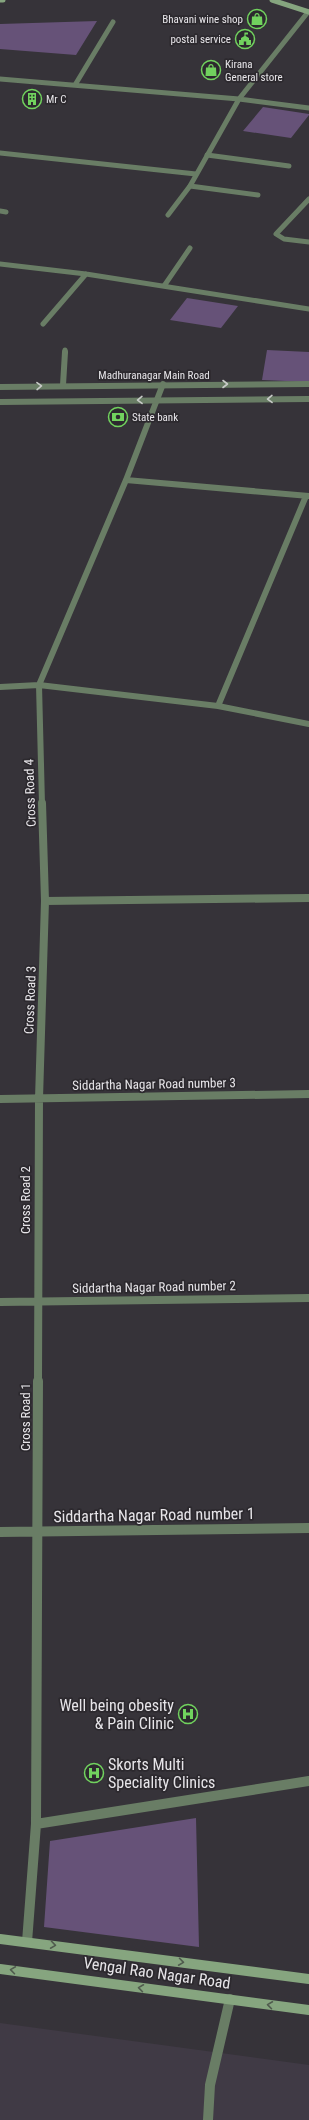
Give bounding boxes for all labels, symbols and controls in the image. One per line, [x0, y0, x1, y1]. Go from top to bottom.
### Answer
shop icon: Bhavani wine shop [246, 8, 268, 30]
place label: Bhavani wine shop [162, 13, 243, 26]
public building icon: postal service [234, 28, 256, 50]
place label: postal service [170, 33, 231, 46]
place label: Kirana General store [225, 58, 283, 84]
shop icon: Kirana General store [200, 59, 222, 81]
building icon: Mr C [21, 88, 43, 110]
place label: Mr C [46, 93, 66, 106]
street label: Madhuranagar Main Road [98, 369, 210, 382]
one-way arrow [222, 380, 228, 388]
one-way arrow [36, 382, 42, 390]
one-way arrow [267, 395, 273, 403]
one-way arrow [137, 396, 143, 404]
bank icon: State bank [107, 406, 129, 428]
place label: State bank [132, 411, 178, 424]
street label: Cross Road 4 [21, 758, 39, 827]
street label: Cross Road 3 [21, 966, 39, 1034]
street label: Siddartha Nagar Road number 3 [72, 1075, 236, 1093]
street label: Cross Road 2 [18, 1166, 33, 1234]
street label: Siddartha Nagar Road number 2 [72, 1278, 236, 1296]
street label: Cross Road 1 [18, 1383, 33, 1451]
street label: Siddartha Nagar Road number 1 [53, 1504, 255, 1526]
place label: Well being obesity & Pain Clinic [59, 1696, 174, 1733]
hospital icon: Well being obesity & Pain Clinic [177, 1703, 199, 1725]
place label: Skorts Multi Speciality Clinics [108, 1755, 215, 1792]
hospital icon: Skorts Multi Speciality Clinics [83, 1762, 105, 1784]
one-way arrow [50, 1940, 56, 1949]
street label: Vengal Rao Nagar Road [82, 1953, 232, 1993]
one-way arrow [178, 1957, 185, 1966]
one-way arrow [10, 1966, 16, 1975]
one-way arrow [138, 1983, 145, 1992]
one-way arrow [267, 2001, 273, 2010]

